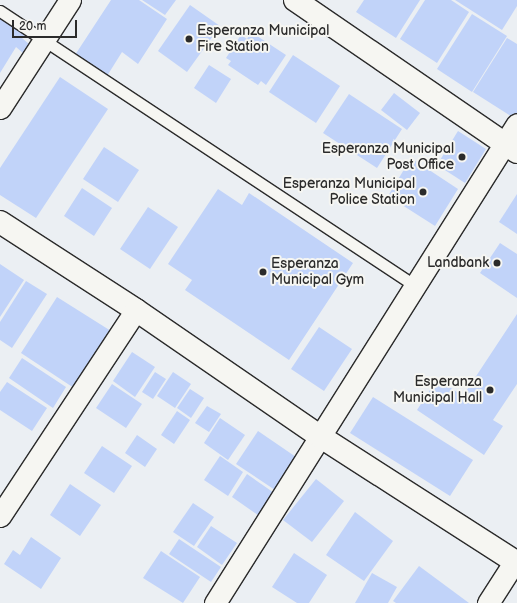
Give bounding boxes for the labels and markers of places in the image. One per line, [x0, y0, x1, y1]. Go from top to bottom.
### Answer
place label: Esperanza Municipal Fire Station [197, 23, 329, 56]
marker: Esperanza Municipal Fire Station [184, 34, 194, 44]
place label: Esperanza Municipal Post Office [322, 141, 454, 174]
marker: Esperanza Municipal Post Office [457, 152, 467, 162]
place label: Esperanza Municipal Police Station [283, 176, 415, 208]
marker: Esperanza Municipal Police Station [418, 187, 428, 197]
place label: Landbank [427, 255, 489, 271]
place label: Esperanza Municipal Gym [271, 256, 364, 288]
marker: Landbank [492, 258, 502, 268]
marker: Esperanza Municipal Gym [258, 267, 268, 277]
place label: Esperanza Municipal Hall [393, 374, 482, 406]
marker: Esperanza Municipal Hall [485, 385, 495, 395]

